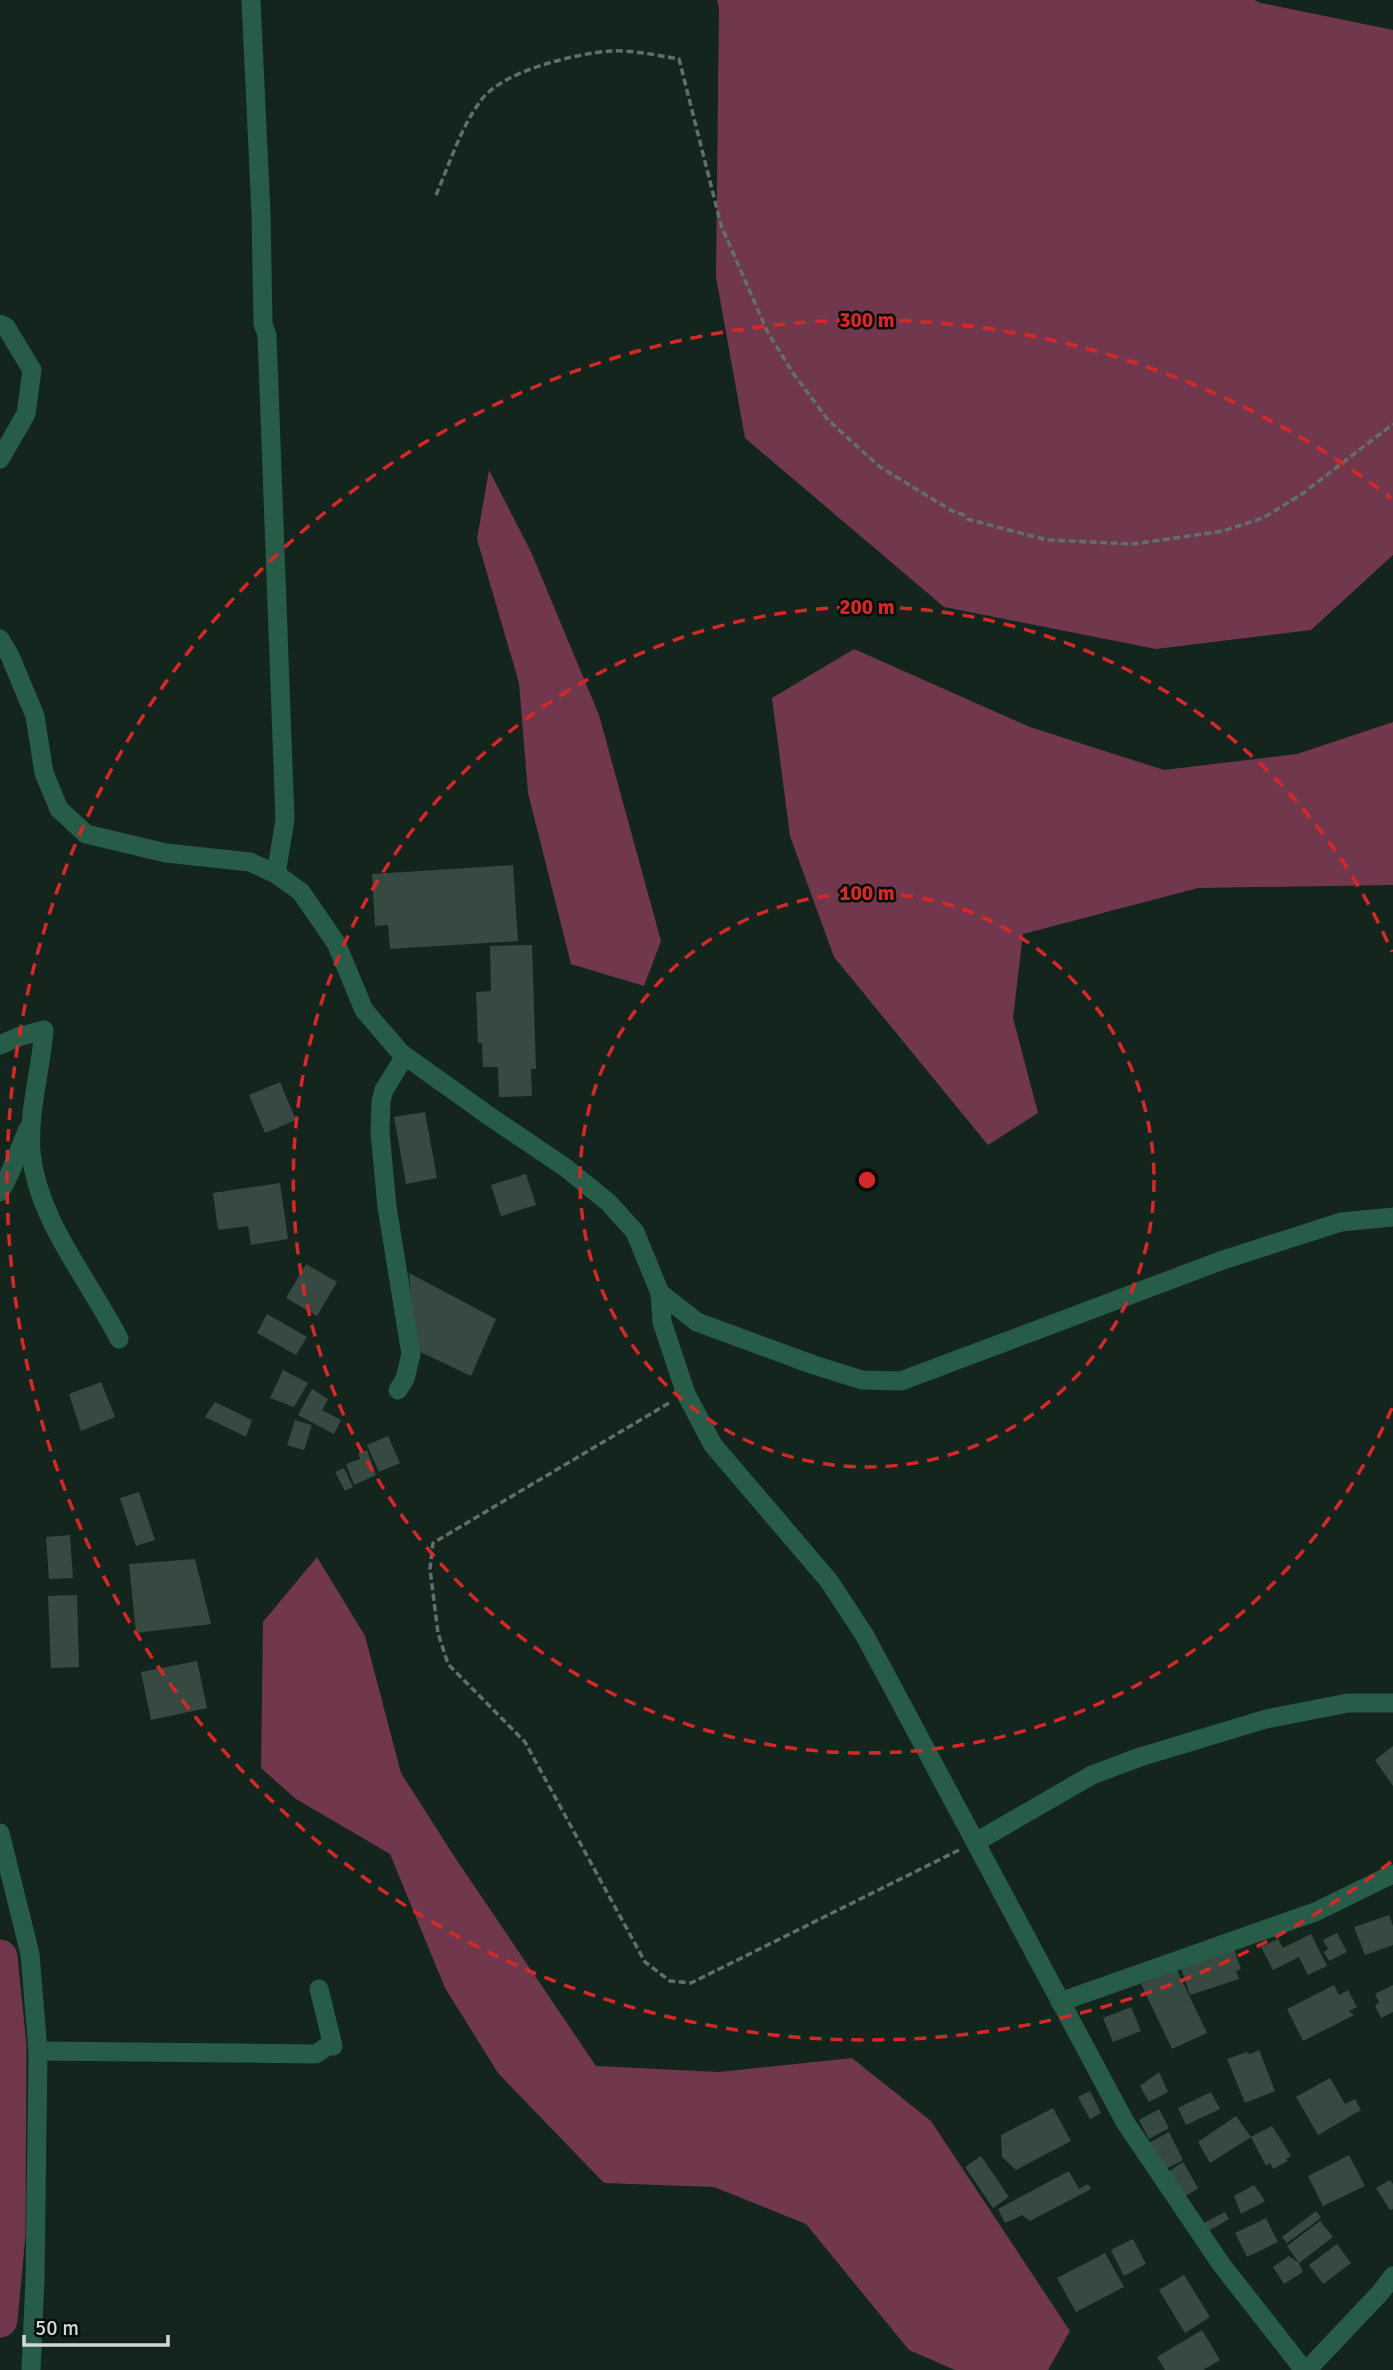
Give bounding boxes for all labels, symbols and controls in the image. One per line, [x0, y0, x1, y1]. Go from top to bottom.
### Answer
text: 300 m [839, 307, 895, 333]
text: 200 m [839, 594, 895, 620]
text: 100 m [839, 880, 895, 906]
centre of rings [855, 1168, 879, 1192]
scale bar [24, 2304, 168, 2348]
text: 50 m [35, 2315, 79, 2341]

